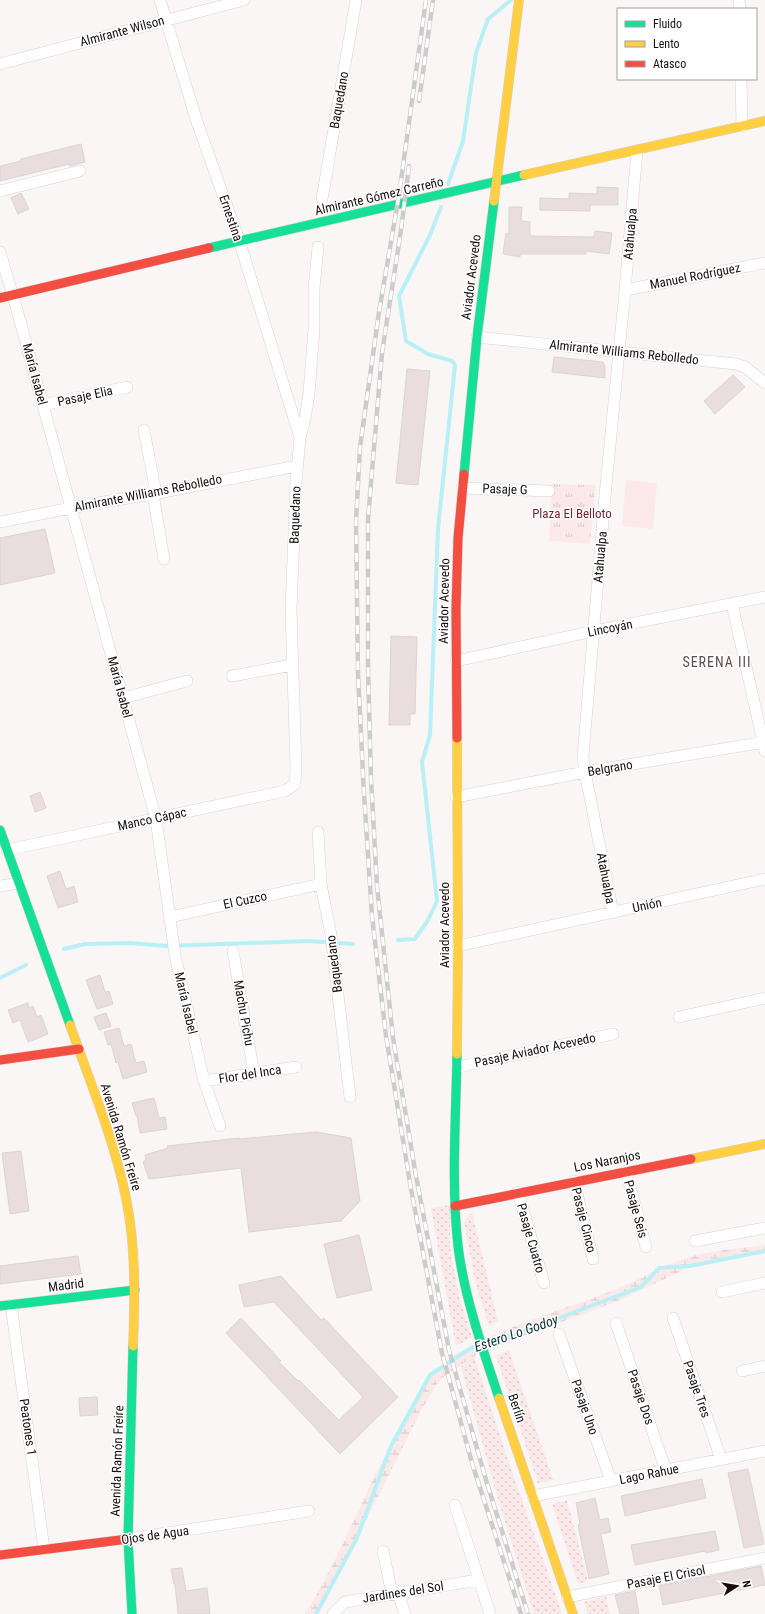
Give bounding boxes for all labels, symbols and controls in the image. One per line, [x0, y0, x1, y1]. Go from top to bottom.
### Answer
legend [617, 8, 757, 80]
street label: Almirante Wilson [78, 12, 166, 50]
text: Fluido [653, 17, 682, 31]
text: Lento [653, 37, 680, 51]
text: Atasco [653, 57, 686, 71]
street label: Baquedano [327, 70, 351, 130]
street label: Almirante Gómez Carreño [313, 174, 445, 218]
street label: Ernestina [216, 193, 246, 243]
street label: Atahualpa [620, 208, 640, 260]
street label: Aviador Acevedo [458, 233, 484, 321]
street label: Manuel Rodríguez [648, 260, 742, 292]
street label: Almirante Williams Rebolledo [549, 337, 699, 367]
street label: María Isabel [20, 342, 50, 406]
street label: Pasaje Elia [56, 383, 114, 409]
street label: Almirante Williams Rebolledo [73, 471, 223, 515]
street label: Pasaje G [482, 481, 528, 497]
street label: Baquedano [286, 486, 304, 544]
park label: Plaza El Belloto [532, 506, 612, 521]
street label: Atahualpa [590, 531, 610, 583]
street label: Aviador Acevedo [436, 558, 452, 644]
street label: Lincoyán [586, 616, 634, 640]
district label: SERENA III [682, 654, 752, 670]
street label: María Isabel [105, 655, 135, 719]
street label: Belgrano [586, 757, 634, 779]
street label: Manco Cápac [116, 804, 188, 834]
street label: Atahualpa [594, 851, 618, 905]
street label: Aviador Acevedo [437, 882, 452, 968]
street label: El Cuzco [222, 888, 268, 912]
street label: Unión [631, 895, 663, 915]
street label: Baquedano [323, 934, 345, 994]
street label: María Isabel [172, 971, 200, 1035]
street label: Machu Pichu [231, 979, 257, 1047]
street label: Pasaje Aviador Acevedo [473, 1030, 597, 1070]
street label: Flor del Inca [218, 1062, 282, 1086]
street label: Avenida Ramón Freire [98, 1082, 144, 1192]
street label: Los Naranjos [572, 1147, 642, 1175]
street label: Pasaje Seis [621, 1178, 651, 1240]
street label: Pasaje Cinco [569, 1186, 599, 1254]
street label: Pasaje Cuatro [514, 1202, 548, 1274]
street label: Madrid [47, 1275, 85, 1295]
water label: Estero Lo Godoy [472, 1311, 560, 1355]
street label: Pasaje Tres [680, 1358, 714, 1420]
street label: Pasaje Dos [625, 1367, 657, 1427]
street label: Pasaje Uno [569, 1377, 601, 1437]
street label: Berlín [505, 1392, 529, 1424]
street label: Peatones 1 [17, 1398, 39, 1456]
street label: Avenida Ramón Freire [108, 1405, 126, 1517]
street label: Lago Rahue [618, 1461, 680, 1487]
street label: Ojos de Agua [120, 1523, 190, 1547]
street label: Pasaje El Crisol [625, 1562, 707, 1592]
north arrow [717, 1566, 757, 1606]
street label: Jardines del Sol [361, 1578, 445, 1606]
text: N [739, 1579, 753, 1589]

